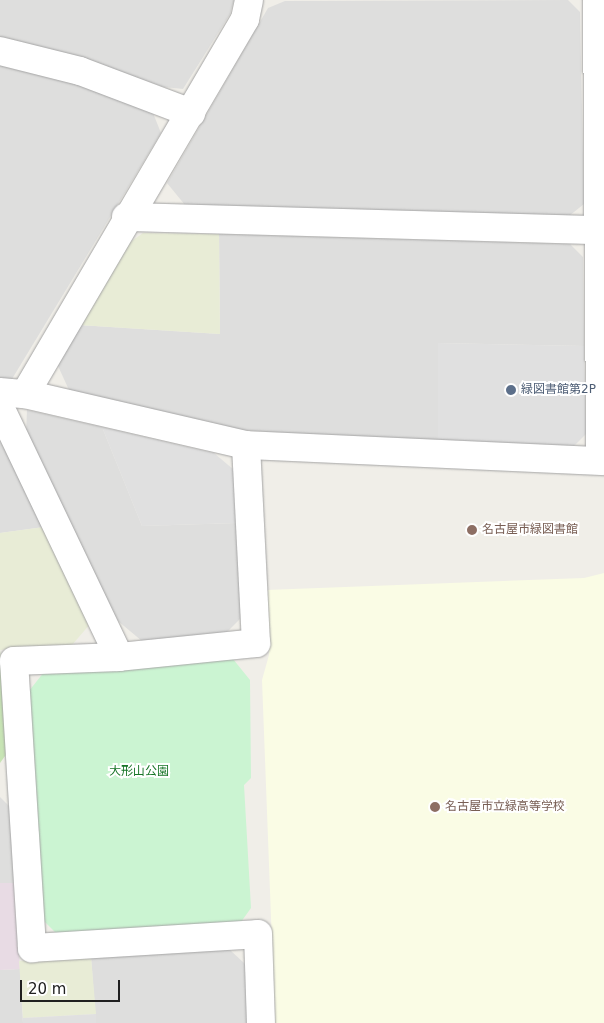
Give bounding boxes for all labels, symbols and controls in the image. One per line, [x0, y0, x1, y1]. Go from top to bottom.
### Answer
place label: 緑図書館第2P [521, 383, 596, 397]
marker: 緑図書館第2P [505, 384, 517, 396]
place label: 名古屋市緑図書館 [482, 523, 578, 537]
marker: 名古屋市緑図書館 [466, 524, 478, 536]
park label: 大形山公園 [109, 765, 169, 779]
place label: 名古屋市立緑高等学校 [445, 800, 565, 814]
marker: 名古屋市立緑高等学校 [429, 801, 441, 813]
scale bar [22, 970, 122, 1002]
text: 20 m [28, 980, 66, 998]

